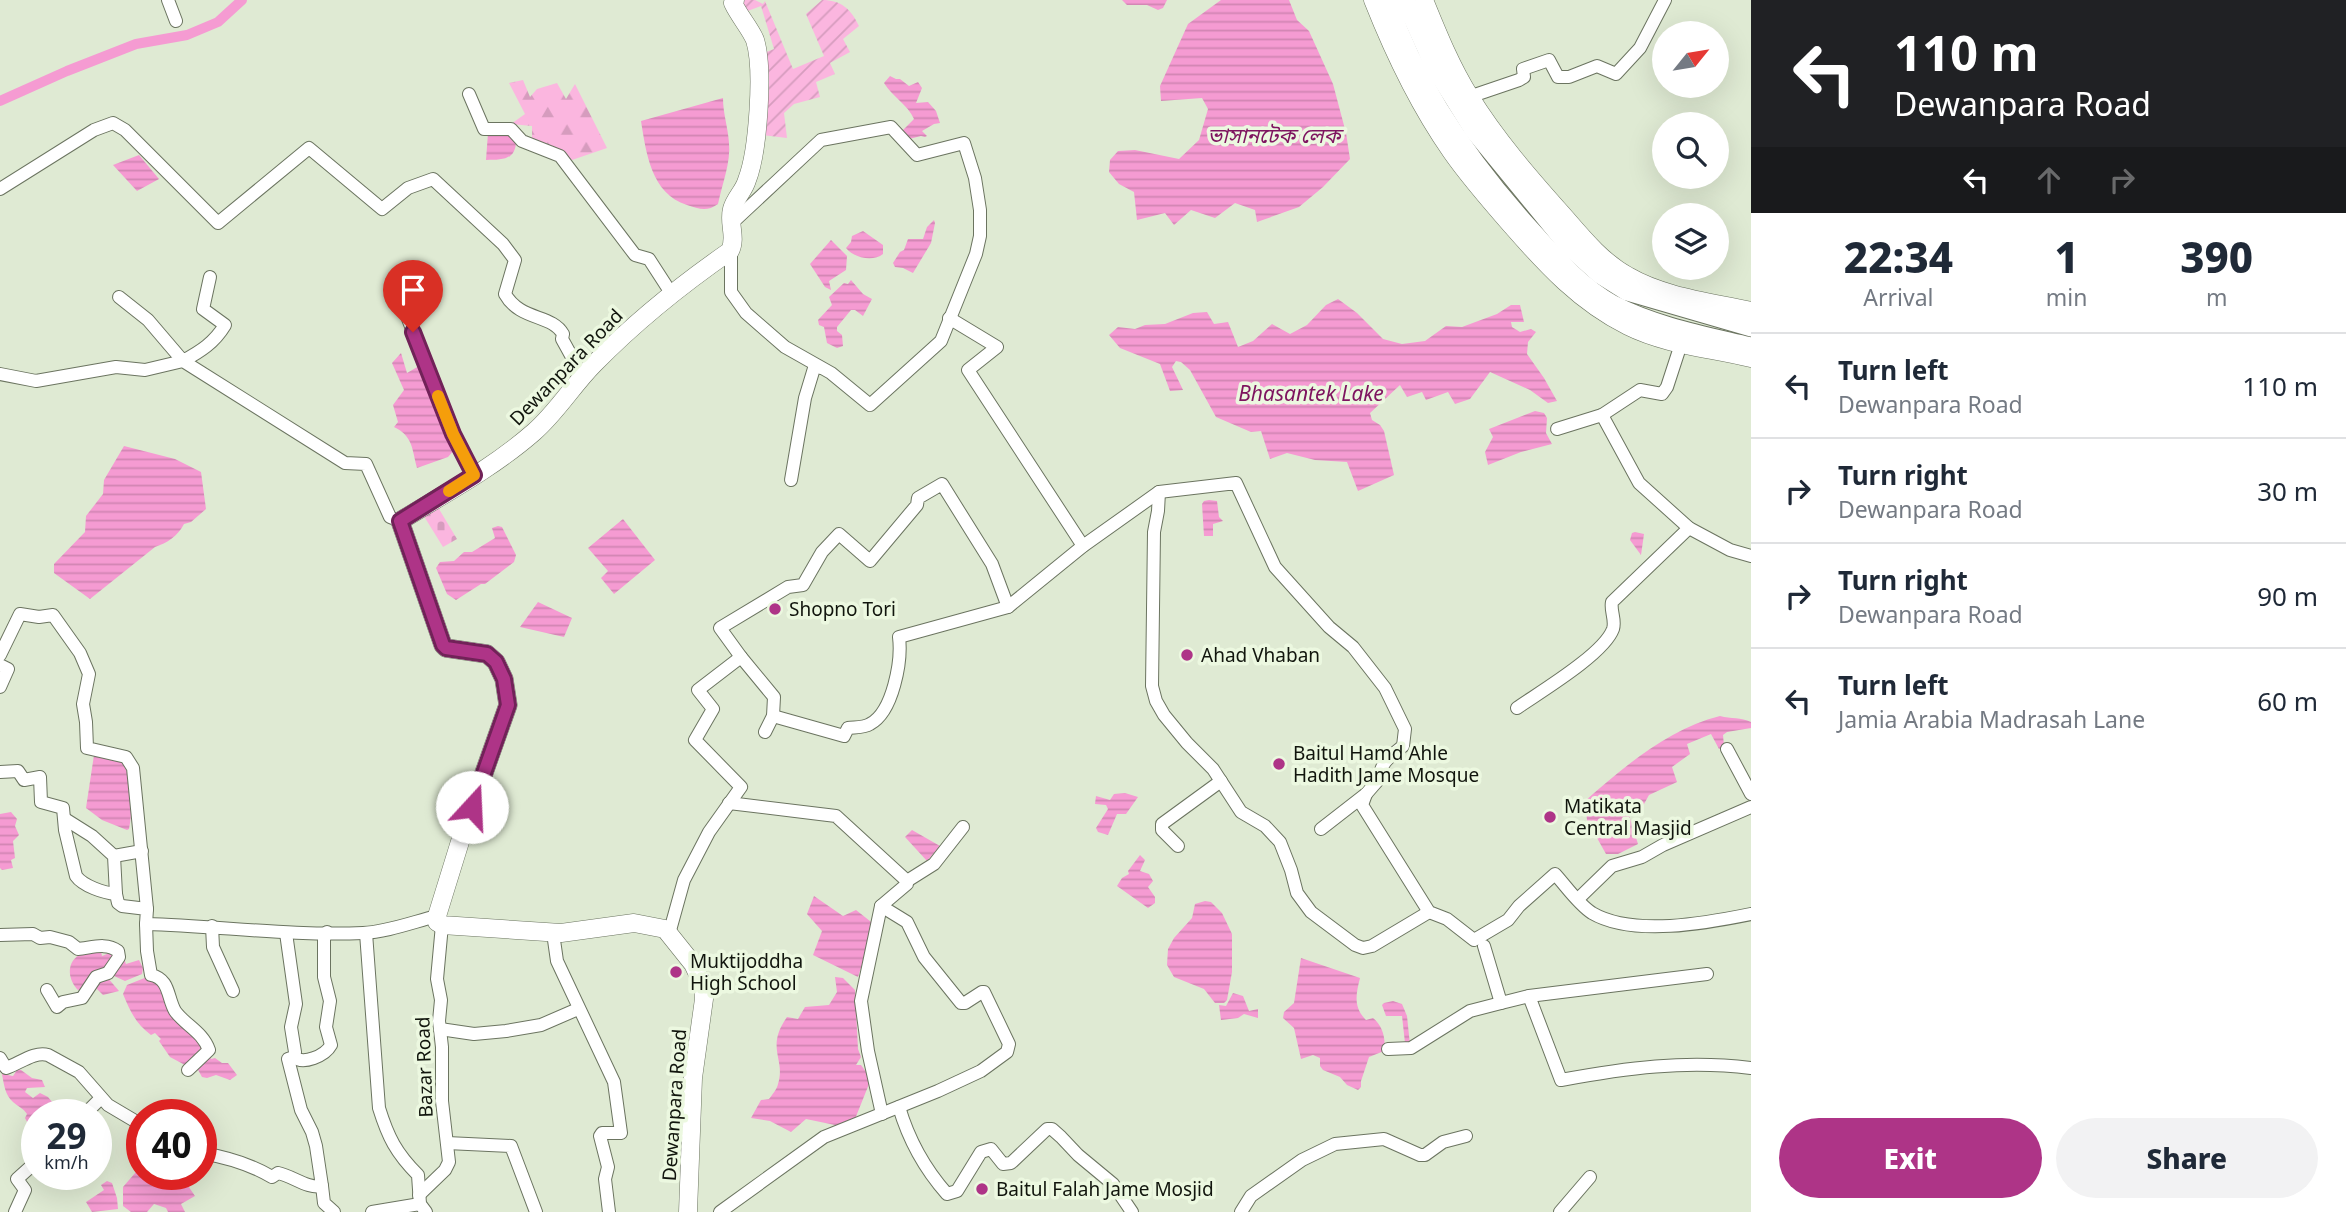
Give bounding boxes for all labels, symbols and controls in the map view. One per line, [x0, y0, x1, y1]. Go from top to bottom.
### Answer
text: 110 m [1894, 19, 2039, 85]
north arrow [1652, 21, 1729, 98]
map controls [1652, 21, 1729, 280]
icon: left [1779, 28, 1870, 119]
text: Dewanpara Road [1894, 82, 2151, 125]
button: search [1652, 112, 1729, 189]
water label: ভাসানটেক লেক [1208, 121, 1345, 149]
icon: left [1957, 161, 1995, 199]
icon: ahead [2030, 161, 2068, 199]
icon: right [2103, 161, 2141, 199]
button: layers [1652, 203, 1729, 280]
text: 22:34 [1844, 228, 1953, 285]
text: 1 [2054, 228, 2079, 285]
text: 390 [2180, 228, 2253, 285]
pin [383, 260, 443, 332]
icon: arrive [394, 271, 432, 309]
text: Arrival [1863, 281, 1933, 313]
text: min [2046, 281, 2087, 313]
text: m [2206, 281, 2227, 313]
street label: Dewanpara Road [504, 303, 628, 431]
text: Turn left [1838, 352, 1949, 388]
icon: left [1779, 367, 1817, 405]
text: 110 m [2242, 368, 2318, 404]
water label: Bhasantek Lake [1238, 379, 1384, 407]
text: Dewanpara Road [1838, 388, 2023, 420]
text: Turn right [1838, 457, 1968, 493]
icon: right [1779, 472, 1817, 510]
text: 30 m [2257, 473, 2318, 509]
text: Dewanpara Road [1838, 493, 2023, 525]
text: Turn right [1838, 562, 1968, 598]
icon: right [1779, 577, 1817, 615]
text: 90 m [2257, 578, 2318, 614]
place label: Shopno Tori [789, 596, 896, 622]
text: Dewanpara Road [1838, 598, 2023, 630]
marker: Shopno Tori [767, 601, 783, 617]
place label: Ahad Vhaban [1201, 642, 1320, 668]
marker: Ahad Vhaban [1179, 647, 1195, 663]
text: Turn left [1838, 667, 1949, 703]
icon: left [1779, 682, 1817, 720]
text: 60 m [2257, 683, 2318, 719]
text: Jamia Arabia Madrasah Lane [1838, 703, 2145, 735]
place label: Baitul Hamd Ahle Hadith Jame Mosque [1293, 740, 1479, 788]
marker: Baitul Hamd Ahle Hadith Jame Mosque [1271, 756, 1287, 772]
position arrow [435, 770, 509, 844]
place label: Matikata Central Masjid [1564, 793, 1692, 841]
marker: Matikata Central Masjid [1542, 809, 1558, 825]
place label: Muktijoddha High School [690, 948, 803, 996]
marker: Muktijoddha High School [668, 964, 684, 980]
street label: Bazar Road [409, 1016, 439, 1118]
street label: Dewanpara Road [656, 1028, 692, 1182]
speed limit sign: 40 [126, 1099, 217, 1190]
text: 29 [46, 1112, 87, 1159]
button: Exit [1779, 1118, 2042, 1198]
button: Share [2056, 1118, 2318, 1198]
text: km/h [44, 1150, 89, 1174]
place label: Baitul Falah Jame Mosjid [996, 1176, 1214, 1202]
marker: Baitul Falah Jame Mosjid [974, 1181, 990, 1197]

